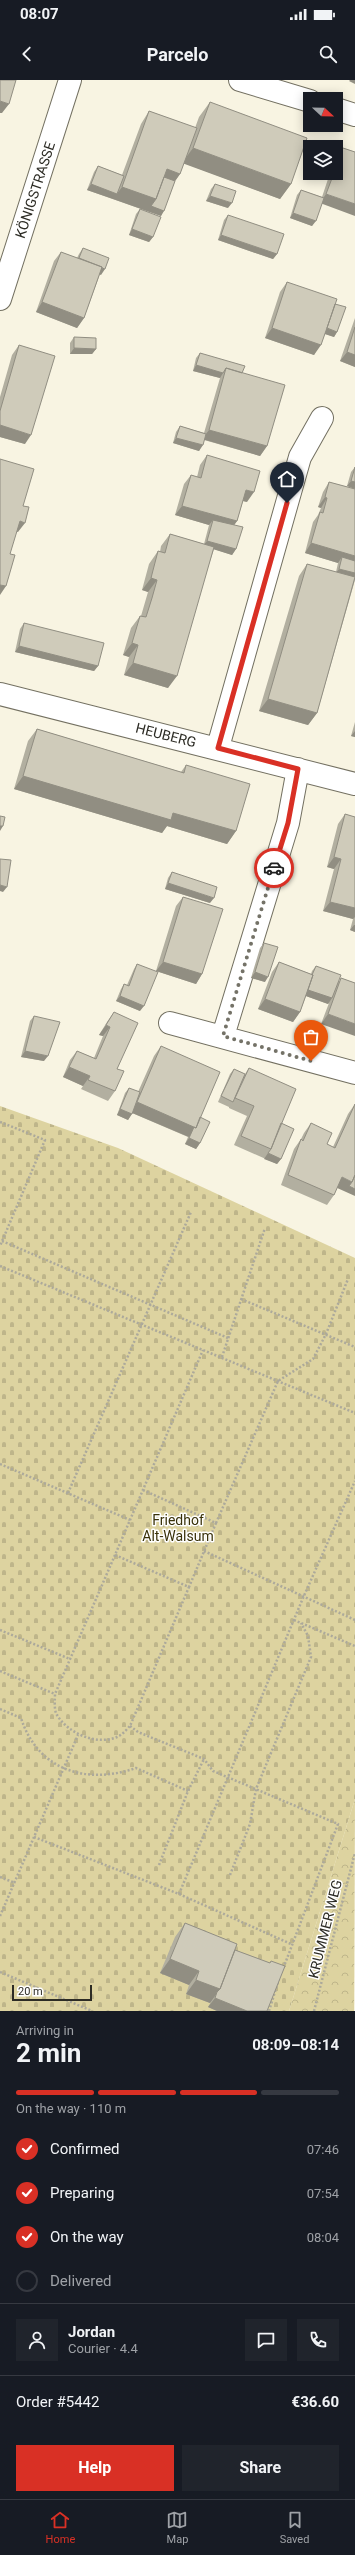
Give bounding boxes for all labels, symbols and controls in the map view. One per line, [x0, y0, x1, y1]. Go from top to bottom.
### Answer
text: 08:07 [20, 5, 59, 23]
icon: back [16, 43, 38, 65]
icon: search [317, 43, 339, 65]
text: Parcelo [147, 44, 208, 65]
north arrow [303, 92, 343, 132]
map controls [303, 92, 343, 180]
street label: KÖNIGSTRASSE [12, 140, 58, 240]
button: layers [303, 140, 343, 180]
pin [270, 462, 304, 503]
icon: home [276, 468, 298, 490]
street label: HEUBERG [134, 720, 198, 750]
courier [254, 848, 294, 888]
icon: car [263, 857, 285, 879]
pin [294, 1020, 328, 1061]
icon: bag [300, 1026, 322, 1048]
park label: Friedhof Alt-Walsum [142, 1512, 214, 1544]
street label: KRUMMER WEG [305, 1878, 345, 1980]
scale bar [12, 1983, 92, 2002]
text: 20 m [18, 1985, 43, 1998]
text: Arriving in [16, 2023, 74, 2038]
text: 08:09–08:14 [252, 2036, 339, 2054]
text: 2 min [16, 2038, 81, 2068]
text: On the way · 110 m [16, 2101, 126, 2116]
icon: check [16, 2138, 38, 2160]
text: Confirmed [50, 2140, 120, 2158]
text: 07:46 [307, 2142, 339, 2157]
icon: check [16, 2182, 38, 2204]
text: Preparing [50, 2184, 114, 2202]
text: 07:54 [307, 2186, 339, 2201]
icon: check [16, 2226, 38, 2248]
text: On the way [50, 2228, 124, 2246]
text: 08:04 [307, 2230, 339, 2245]
text: Delivered [50, 2272, 112, 2290]
button: person [16, 2319, 58, 2361]
button: chat [245, 2319, 287, 2361]
button: phone [297, 2319, 339, 2361]
text: Jordan [68, 2323, 115, 2341]
text: Courier · 4.4 [68, 2341, 138, 2356]
text: Order #5442 [16, 2393, 99, 2411]
text: €36.60 [292, 2393, 339, 2411]
button: Help [16, 2445, 174, 2491]
button: Share [182, 2445, 339, 2491]
tab: Home [46, 2509, 75, 2546]
tab: Map [166, 2509, 188, 2546]
tab: Saved [280, 2509, 309, 2546]

